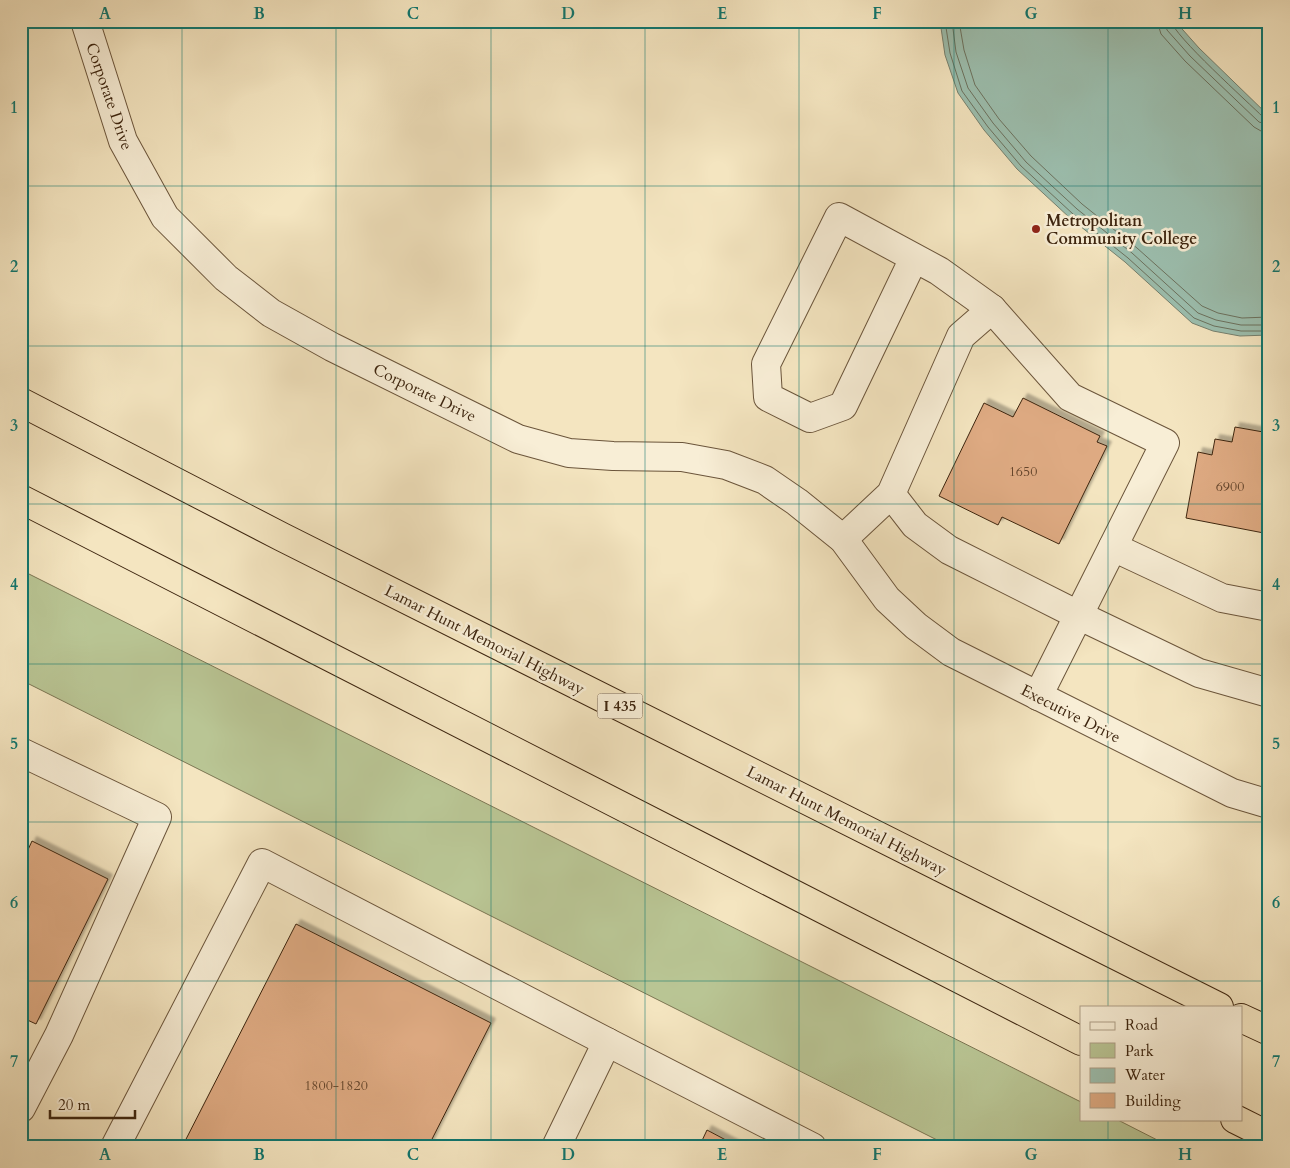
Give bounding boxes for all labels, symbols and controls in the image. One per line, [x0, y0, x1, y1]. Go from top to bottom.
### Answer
text: A [99, 3, 111, 25]
text: B [253, 3, 265, 25]
text: C [407, 3, 419, 25]
text: D [561, 3, 575, 25]
text: E [717, 3, 727, 25]
text: F [872, 3, 882, 25]
text: G [1024, 3, 1038, 25]
text: H [1178, 3, 1192, 25]
street label: Corporate Drive [80, 40, 138, 153]
text: 1 [10, 97, 18, 119]
text: 1 [1272, 97, 1280, 119]
place label: Metropolitan Community College [1046, 210, 1197, 250]
marker: Metropolitan Community College [1030, 223, 1042, 235]
text: 2 [10, 256, 18, 278]
text: 2 [1272, 256, 1280, 278]
street label: Corporate Drive [369, 358, 480, 427]
text: 3 [10, 415, 18, 437]
text: 3 [1272, 415, 1280, 437]
house number: 1650 [1009, 462, 1037, 481]
house number: 6900 [1216, 477, 1244, 496]
text: 4 [10, 574, 18, 596]
text: 4 [1272, 574, 1280, 596]
street label: Lamar Hunt Memorial Highway [381, 580, 589, 700]
street label: Executive Drive [1017, 679, 1124, 748]
road number: I 435 [598, 694, 642, 718]
text: 5 [10, 733, 18, 755]
text: 5 [1272, 733, 1280, 755]
street label: Lamar Hunt Memorial Highway [743, 761, 951, 881]
text: 6 [10, 892, 18, 914]
text: 6 [1272, 892, 1280, 914]
legend [1080, 1006, 1242, 1120]
text: Road [1125, 1015, 1158, 1035]
text: Park [1125, 1041, 1154, 1061]
text: 7 [10, 1051, 18, 1073]
text: 7 [1272, 1051, 1280, 1073]
text: Water [1124, 1065, 1166, 1085]
house number: 1800-1820 [304, 1076, 368, 1095]
scale bar [50, 1088, 135, 1120]
text: Building [1125, 1091, 1181, 1111]
text: 20 m [58, 1095, 90, 1115]
text: A [99, 1144, 111, 1166]
text: B [253, 1144, 265, 1166]
text: C [407, 1144, 419, 1166]
text: D [561, 1144, 575, 1166]
text: E [717, 1144, 727, 1166]
text: F [872, 1144, 882, 1166]
text: G [1024, 1144, 1038, 1166]
text: H [1178, 1144, 1192, 1166]

